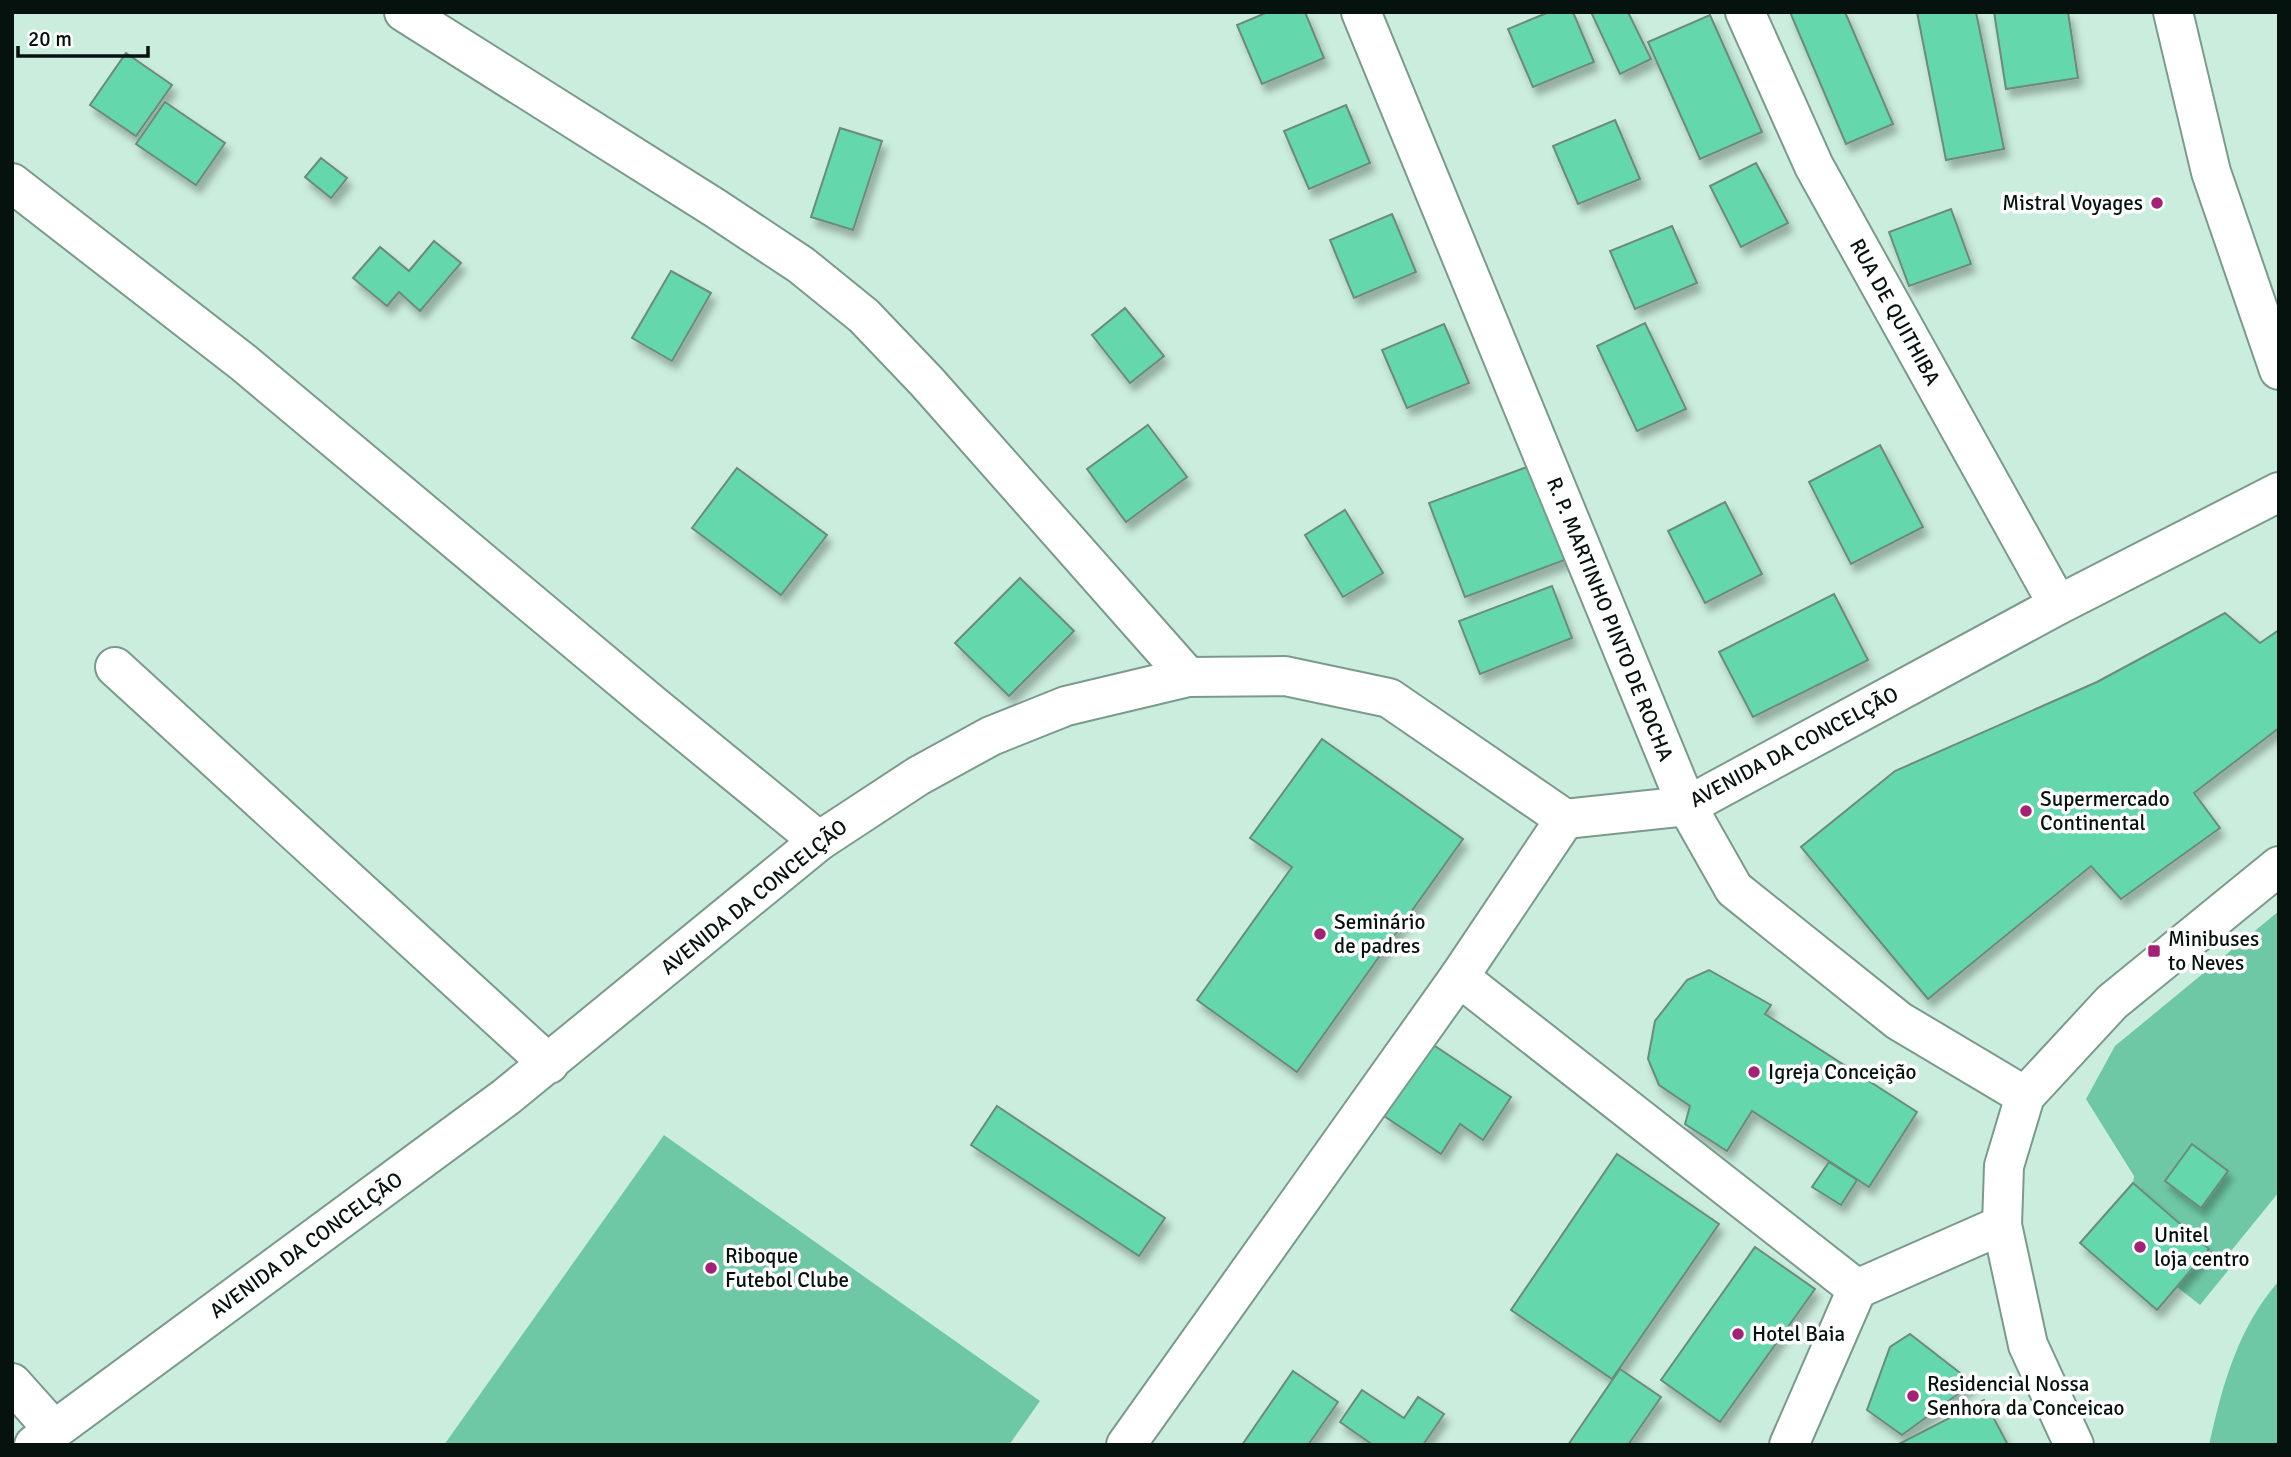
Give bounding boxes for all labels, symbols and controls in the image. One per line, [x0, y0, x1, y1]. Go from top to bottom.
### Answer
scale bar [18, 14, 147, 58]
text: 20 m [28, 26, 72, 52]
place label: Mistral Voyages [2002, 190, 2143, 216]
marker: Mistral Voyages [2149, 195, 2165, 211]
street label: RUA DE QUITHIBA [1844, 234, 1946, 390]
street label: R. P. MARTINHO PINTO DE ROCHA [1541, 473, 1679, 765]
street label: AVENIDA DA CONCELÇÃO [1685, 681, 1903, 813]
place label: Supermercado Continental [2040, 786, 2170, 836]
marker: Supermercado Continental [2018, 803, 2034, 819]
street label: AVENIDA DA CONCELÇÃO [656, 814, 852, 980]
place label: Seminário de padres [1334, 909, 1425, 959]
marker: Seminário de padres [1312, 926, 1328, 942]
place label: Minibuses to Neves [2168, 926, 2259, 976]
marker: Minibuses to Neves [2146, 943, 2162, 959]
place label: Igreja Conceição [1768, 1059, 1916, 1085]
marker: Igreja Conceição [1746, 1064, 1762, 1080]
street label: AVENIDA DA CONCELÇÃO [204, 1166, 408, 1324]
place label: Unitel loja centro [2154, 1222, 2249, 1272]
marker: Unitel loja centro [2132, 1239, 2148, 1255]
place label: Riboque Futebol Clube [725, 1243, 849, 1293]
marker: Riboque Futebol Clube [703, 1260, 719, 1276]
place label: Hotel Baia [1752, 1321, 1845, 1347]
marker: Hotel Baia [1730, 1326, 1746, 1342]
place label: Residencial Nossa Senhora da Conceicao [1927, 1371, 2125, 1421]
marker: Residencial Nossa Senhora da Conceicao [1905, 1388, 1921, 1404]

